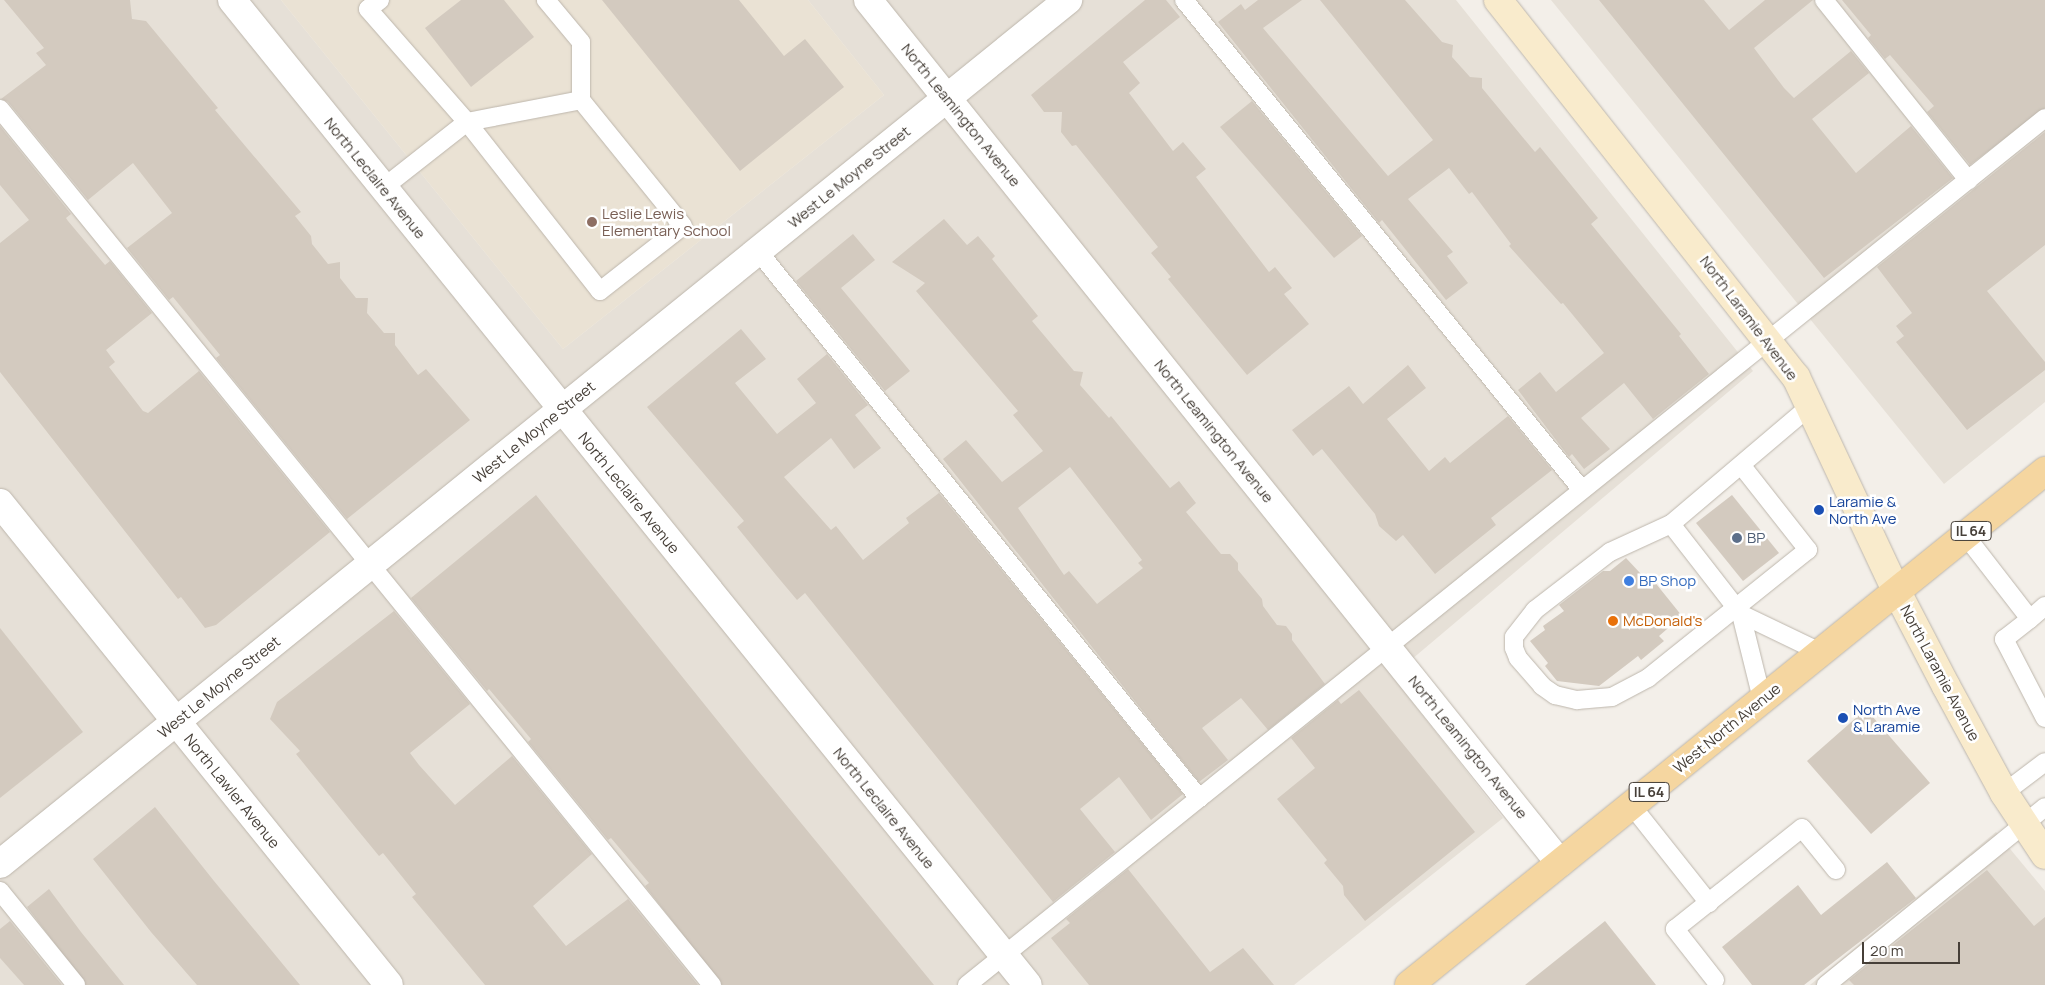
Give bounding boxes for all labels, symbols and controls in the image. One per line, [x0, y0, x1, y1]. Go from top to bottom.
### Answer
street label: North Leamington Avenue [898, 40, 1024, 190]
street label: North Leclaire Avenue [321, 114, 429, 242]
street label: West Le Moyne Street [784, 122, 914, 232]
place label: Leslie Lewis Elementary School [602, 204, 731, 239]
marker: Leslie Lewis Elementary School [586, 216, 598, 228]
street label: North Laramie Avenue [1696, 252, 1802, 384]
street label: North Leamington Avenue [1151, 356, 1277, 506]
street label: West Le Moyne Street [469, 377, 599, 487]
street label: North Leclaire Avenue [575, 429, 683, 557]
place label: Laramie & North Ave [1829, 492, 1896, 527]
marker: Laramie & North Ave [1813, 504, 1825, 516]
road number: IL 64 [1950, 520, 1992, 542]
place label: BP [1747, 529, 1765, 547]
marker: BP [1731, 532, 1743, 544]
place label: BP Shop [1639, 572, 1696, 590]
marker: BP Shop [1623, 575, 1635, 587]
street label: North Laramie Avenue [1897, 602, 1983, 744]
place label: McDonald's [1623, 612, 1702, 630]
marker: McDonald's [1607, 615, 1619, 627]
street label: West Le Moyne Street [154, 632, 284, 742]
street label: North Leamington Avenue [1405, 672, 1531, 822]
street label: West North Avenue [1670, 679, 1784, 777]
place label: North Ave & Laramie [1853, 700, 1920, 735]
marker: North Ave & Laramie [1837, 712, 1849, 724]
street label: North Lawler Avenue [180, 730, 284, 852]
street label: North Leclaire Avenue [830, 744, 938, 872]
road number: IL 64 [1628, 780, 1670, 804]
scale bar [1865, 932, 1962, 964]
text: 20 m [1870, 940, 1903, 961]

